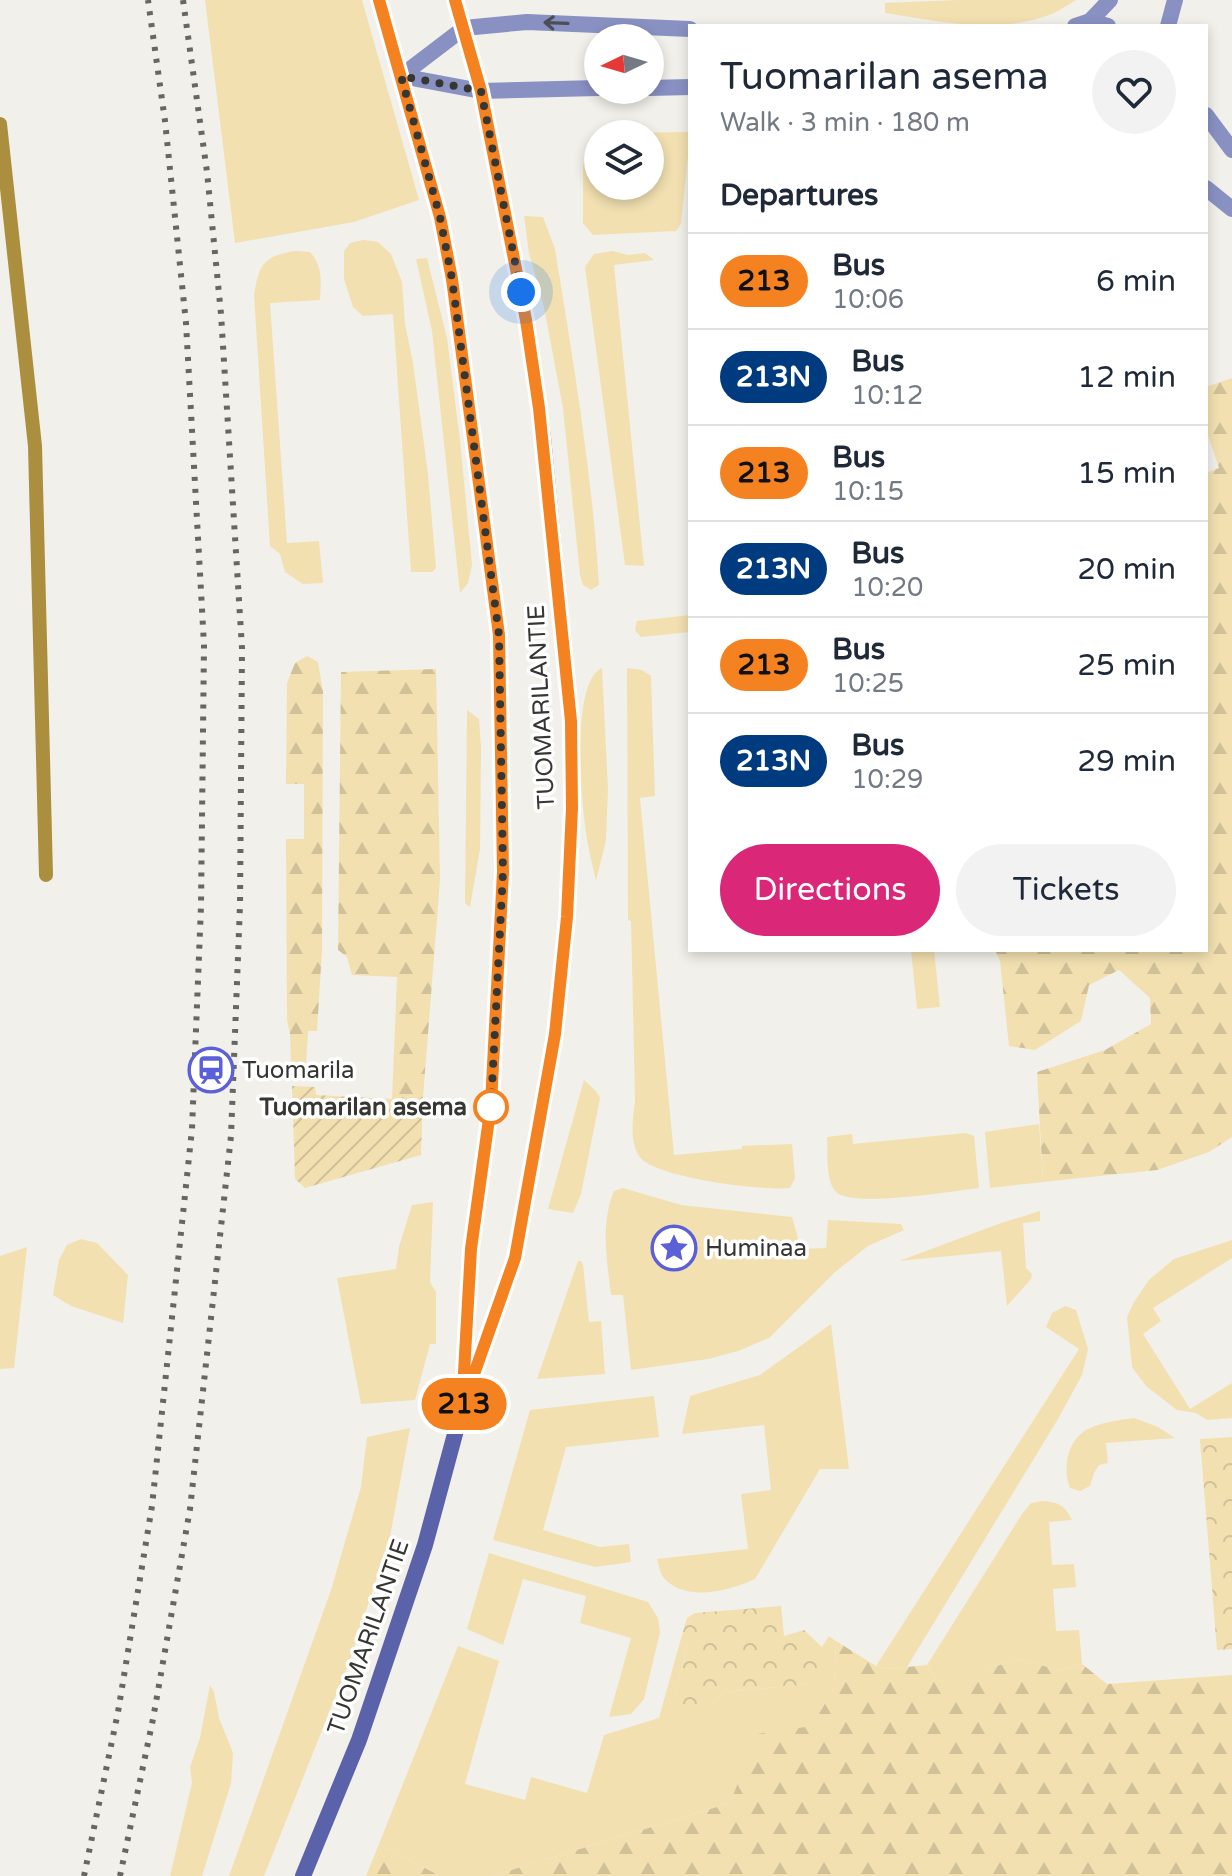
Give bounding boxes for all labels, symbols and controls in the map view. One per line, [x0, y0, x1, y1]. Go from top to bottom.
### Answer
one-way arrow [543, 15, 570, 30]
north arrow [584, 24, 664, 104]
map controls [584, 24, 664, 200]
button: heart [1092, 50, 1176, 134]
text: Tuomarilan asema [720, 54, 1049, 100]
text: Walk · 3 min · 180 m [720, 107, 970, 138]
button: layers [584, 120, 664, 200]
text: Departures [720, 177, 878, 214]
text: Bus [832, 247, 885, 284]
text: 6 min [1096, 263, 1176, 300]
text: 213 [738, 264, 790, 298]
your location [501, 272, 541, 312]
text: 10:06 [832, 284, 904, 315]
text: Bus [851, 343, 905, 380]
text: 12 min [1077, 359, 1176, 396]
text: 213N [736, 360, 811, 394]
text: 10:12 [851, 380, 923, 411]
text: Bus [832, 439, 885, 476]
text: 15 min [1077, 455, 1176, 492]
text: 213 [738, 456, 790, 490]
text: 10:15 [832, 476, 904, 507]
text: Bus [851, 535, 905, 572]
text: 20 min [1077, 551, 1176, 588]
text: 213N [736, 552, 811, 586]
text: 10:20 [851, 572, 923, 603]
street label: TUOMARILANTIE [522, 604, 561, 810]
text: Bus [832, 631, 885, 668]
text: 25 min [1077, 647, 1176, 684]
text: 213 [738, 648, 790, 682]
text: 10:25 [832, 668, 904, 699]
text: Bus [851, 727, 905, 764]
text: 29 min [1077, 743, 1176, 780]
text: 213N [736, 744, 811, 778]
text: 10:29 [851, 764, 923, 795]
button: Directions [720, 844, 940, 936]
button: Tickets [956, 844, 1176, 936]
station icon: Tuomarila [187, 1046, 235, 1094]
place label: Tuomarila [242, 1056, 355, 1085]
marker: Tuomarilan asema [474, 1090, 508, 1124]
place label: Tuomarilan asema [258, 1093, 467, 1122]
place icon: Huminaa [650, 1224, 698, 1272]
place label: Huminaa [705, 1234, 807, 1263]
line badge: 213 [418, 1378, 510, 1430]
text: 213 [438, 1387, 490, 1421]
street label: TUOMARILANTIE [321, 1536, 415, 1739]

